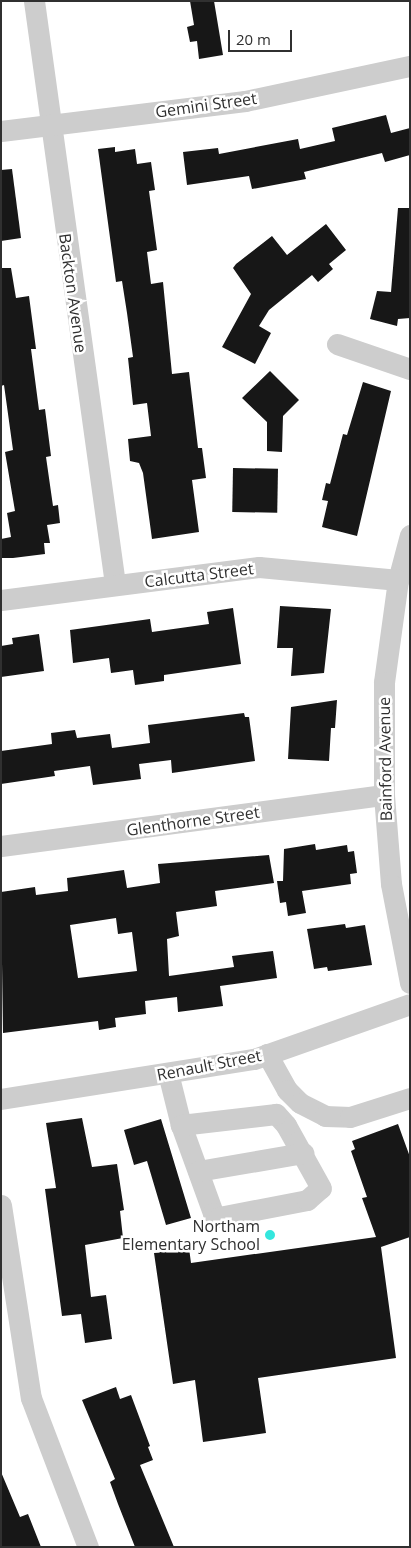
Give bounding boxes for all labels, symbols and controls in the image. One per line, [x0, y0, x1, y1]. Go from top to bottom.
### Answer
scale bar [231, 20, 295, 52]
text: 20 m [236, 29, 271, 49]
street label: Gemini Street [154, 88, 258, 122]
street label: Backton Avenue [55, 232, 91, 354]
street label: Calcutta Street [143, 559, 255, 591]
street label: Bainford Avenue [374, 697, 396, 821]
street label: Glenthorne Street [125, 802, 261, 840]
street label: Renault Street [155, 1045, 263, 1085]
place label: Northam Elementary School [122, 1216, 260, 1254]
marker: Northam Elementary School [264, 1229, 276, 1241]

